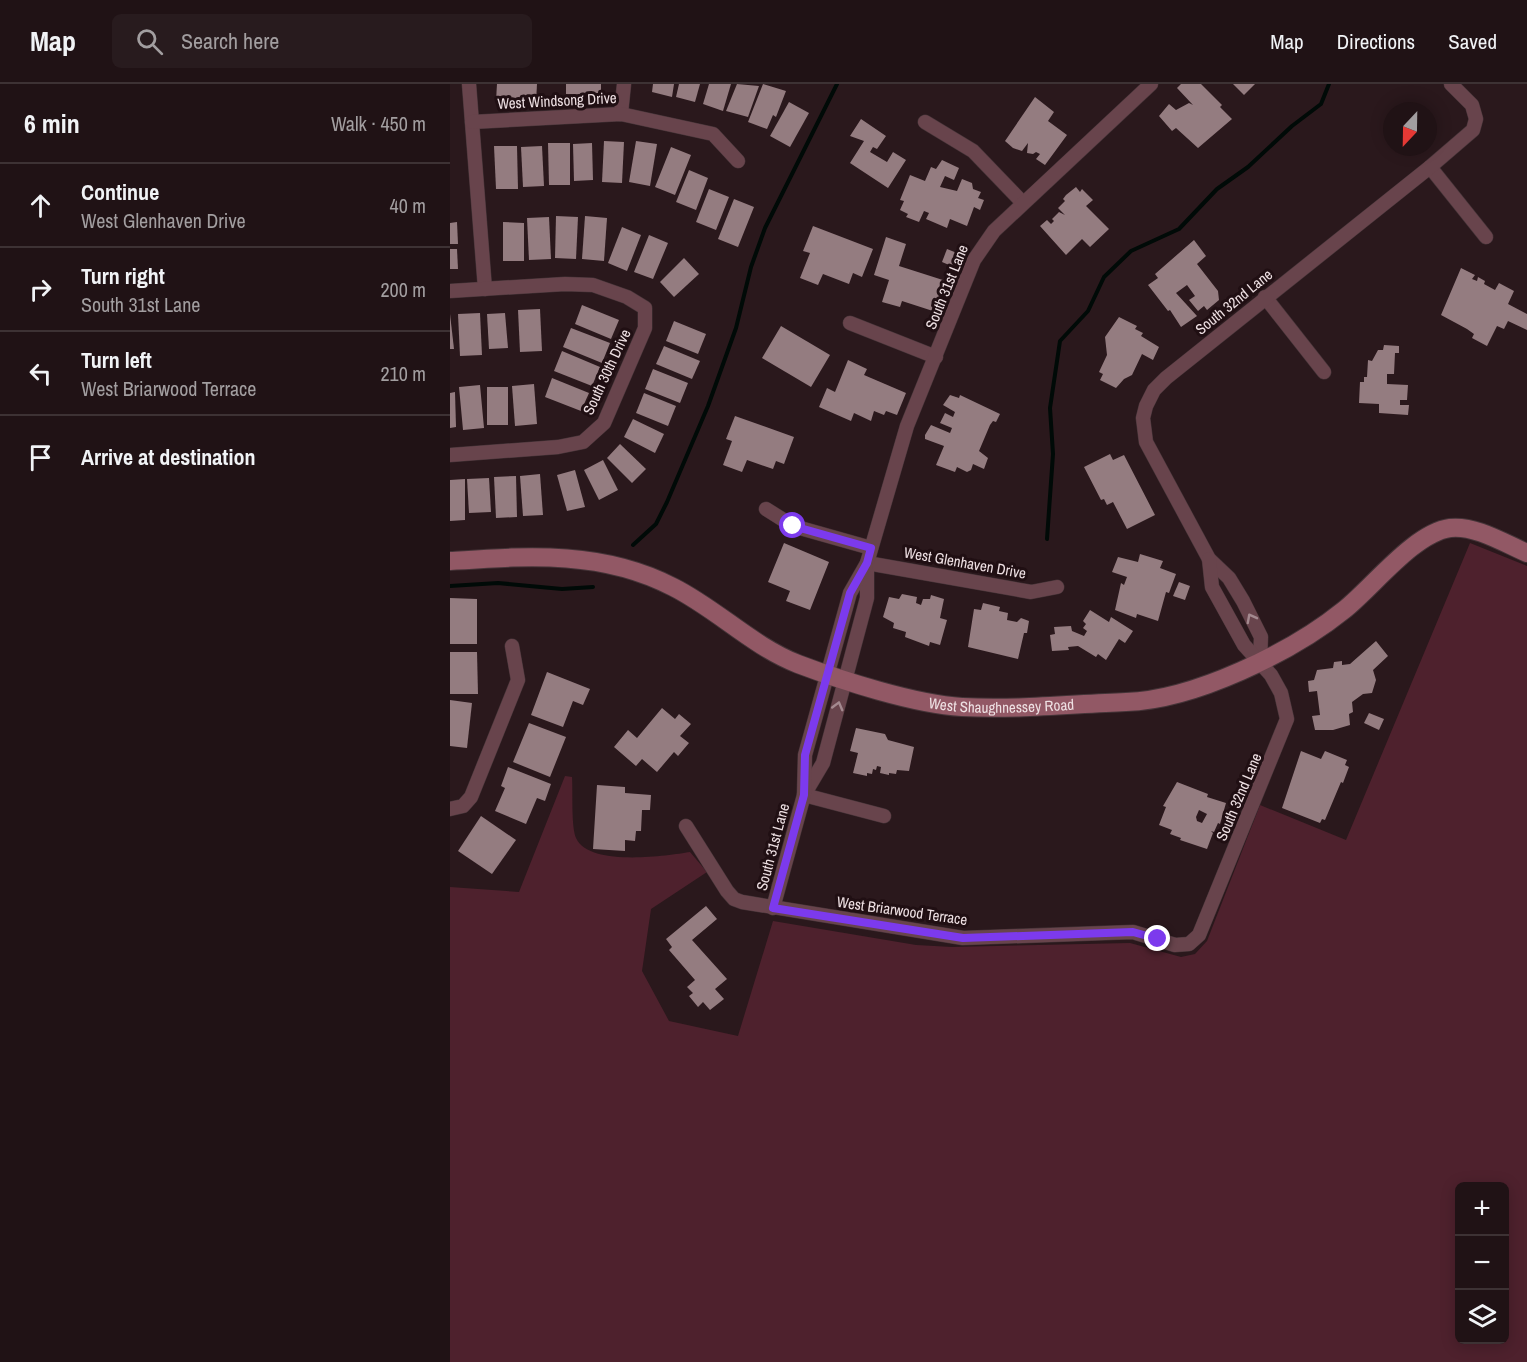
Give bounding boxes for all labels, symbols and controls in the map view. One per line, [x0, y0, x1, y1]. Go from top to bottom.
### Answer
search box [112, 14, 532, 68]
text: Map [30, 22, 76, 60]
icon: search [133, 25, 166, 58]
text: Search here [181, 26, 279, 56]
text: Map [1270, 27, 1304, 56]
text: Directions [1337, 27, 1415, 56]
text: Saved [1448, 27, 1497, 56]
street label: West Windsong Drive [497, 87, 617, 114]
north arrow [1383, 102, 1437, 156]
text: 6 min [24, 106, 80, 141]
text: Walk · 450 m [331, 110, 426, 137]
text: Continue [81, 177, 159, 207]
icon: ahead [24, 189, 57, 222]
text: 40 m [390, 192, 426, 219]
text: West Glenhaven Drive [81, 207, 246, 234]
street label: South 31st Lane [920, 241, 973, 332]
text: Turn right [81, 261, 165, 291]
street label: South 32nd Lane [1191, 264, 1277, 339]
icon: right [24, 273, 57, 306]
text: 200 m [380, 276, 426, 303]
text: South 31st Lane [81, 291, 200, 318]
street label: South 30th Drive [578, 325, 636, 418]
text: Turn left [81, 345, 152, 375]
icon: left [24, 357, 57, 390]
text: 210 m [380, 360, 426, 387]
text: West Briarwood Terrace [81, 375, 256, 402]
icon: arrive [24, 441, 57, 474]
text: Arrive at destination [81, 442, 255, 472]
route start [779, 512, 805, 538]
street label: West Glenhaven Drive [902, 541, 1028, 584]
one-way arrow [1247, 613, 1258, 624]
street label: West Shaughnessey Road [927, 692, 1075, 718]
one-way arrow [831, 702, 843, 712]
street label: South 32nd Lane [1211, 749, 1267, 844]
street label: South 31st Lane [751, 801, 794, 893]
street label: West Briarwood Terrace [835, 891, 969, 930]
route end [1144, 925, 1170, 951]
map controls [1455, 1182, 1509, 1344]
button: + [1455, 1182, 1509, 1236]
button: − [1455, 1236, 1509, 1290]
button: layers [1455, 1290, 1509, 1344]

